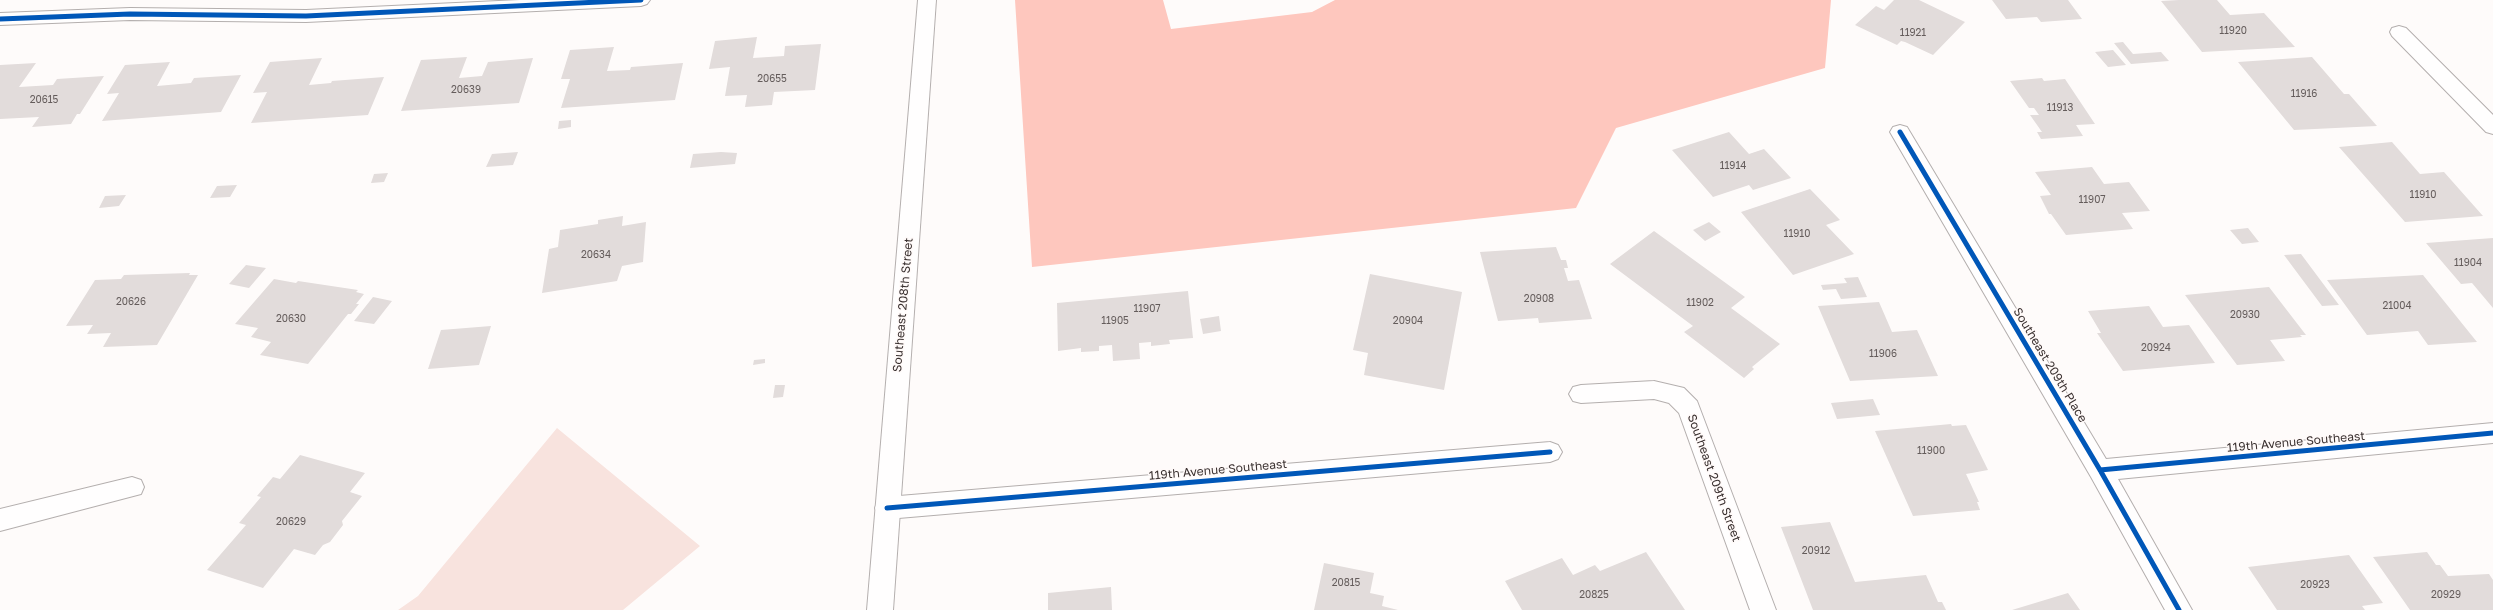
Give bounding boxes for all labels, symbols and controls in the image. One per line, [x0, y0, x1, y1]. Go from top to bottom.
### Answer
house number: 11920 [2219, 25, 2247, 37]
house number: 11921 [1900, 27, 1926, 39]
house number: 20655 [757, 73, 787, 85]
house number: 20639 [451, 84, 481, 96]
house number: 11916 [2291, 88, 2317, 100]
house number: 20615 [30, 94, 58, 106]
house number: 11913 [2047, 102, 2073, 114]
house number: 11914 [1720, 160, 1746, 172]
house number: 11910 [2410, 189, 2436, 201]
house number: 11907 [2078, 194, 2106, 206]
house number: 11910 [1784, 228, 1810, 240]
street label: Southeast 208th Street [890, 237, 916, 373]
house number: 20634 [581, 249, 611, 261]
house number: 11904 [2454, 257, 2482, 269]
house number: 20908 [1524, 293, 1554, 305]
house number: 20626 [116, 296, 146, 308]
house number: 11902 [1686, 297, 1714, 309]
house number: 21004 [2382, 300, 2412, 312]
house number: 11907 [1133, 303, 1161, 315]
street label: Southeast 209th Place [2010, 305, 2090, 425]
house number: 20930 [2230, 309, 2260, 321]
house number: 20630 [276, 313, 306, 325]
house number: 11905 [1101, 315, 1129, 327]
house number: 20904 [1393, 315, 1423, 327]
house number: 20924 [2141, 342, 2171, 354]
house number: 11906 [1869, 348, 1897, 360]
street label: Southeast 209th Street [1684, 412, 1744, 544]
street label: 119th Avenue Southeast [2226, 429, 2366, 455]
house number: 11900 [1917, 445, 1945, 457]
street label: 119th Avenue Southeast [1148, 457, 1288, 483]
house number: 20629 [276, 516, 306, 528]
house number: 20912 [1802, 545, 1830, 557]
house number: 20815 [1332, 577, 1360, 589]
house number: 20923 [2300, 579, 2330, 591]
house number: 20825 [1579, 589, 1609, 601]
house number: 20929 [2431, 589, 2461, 601]

